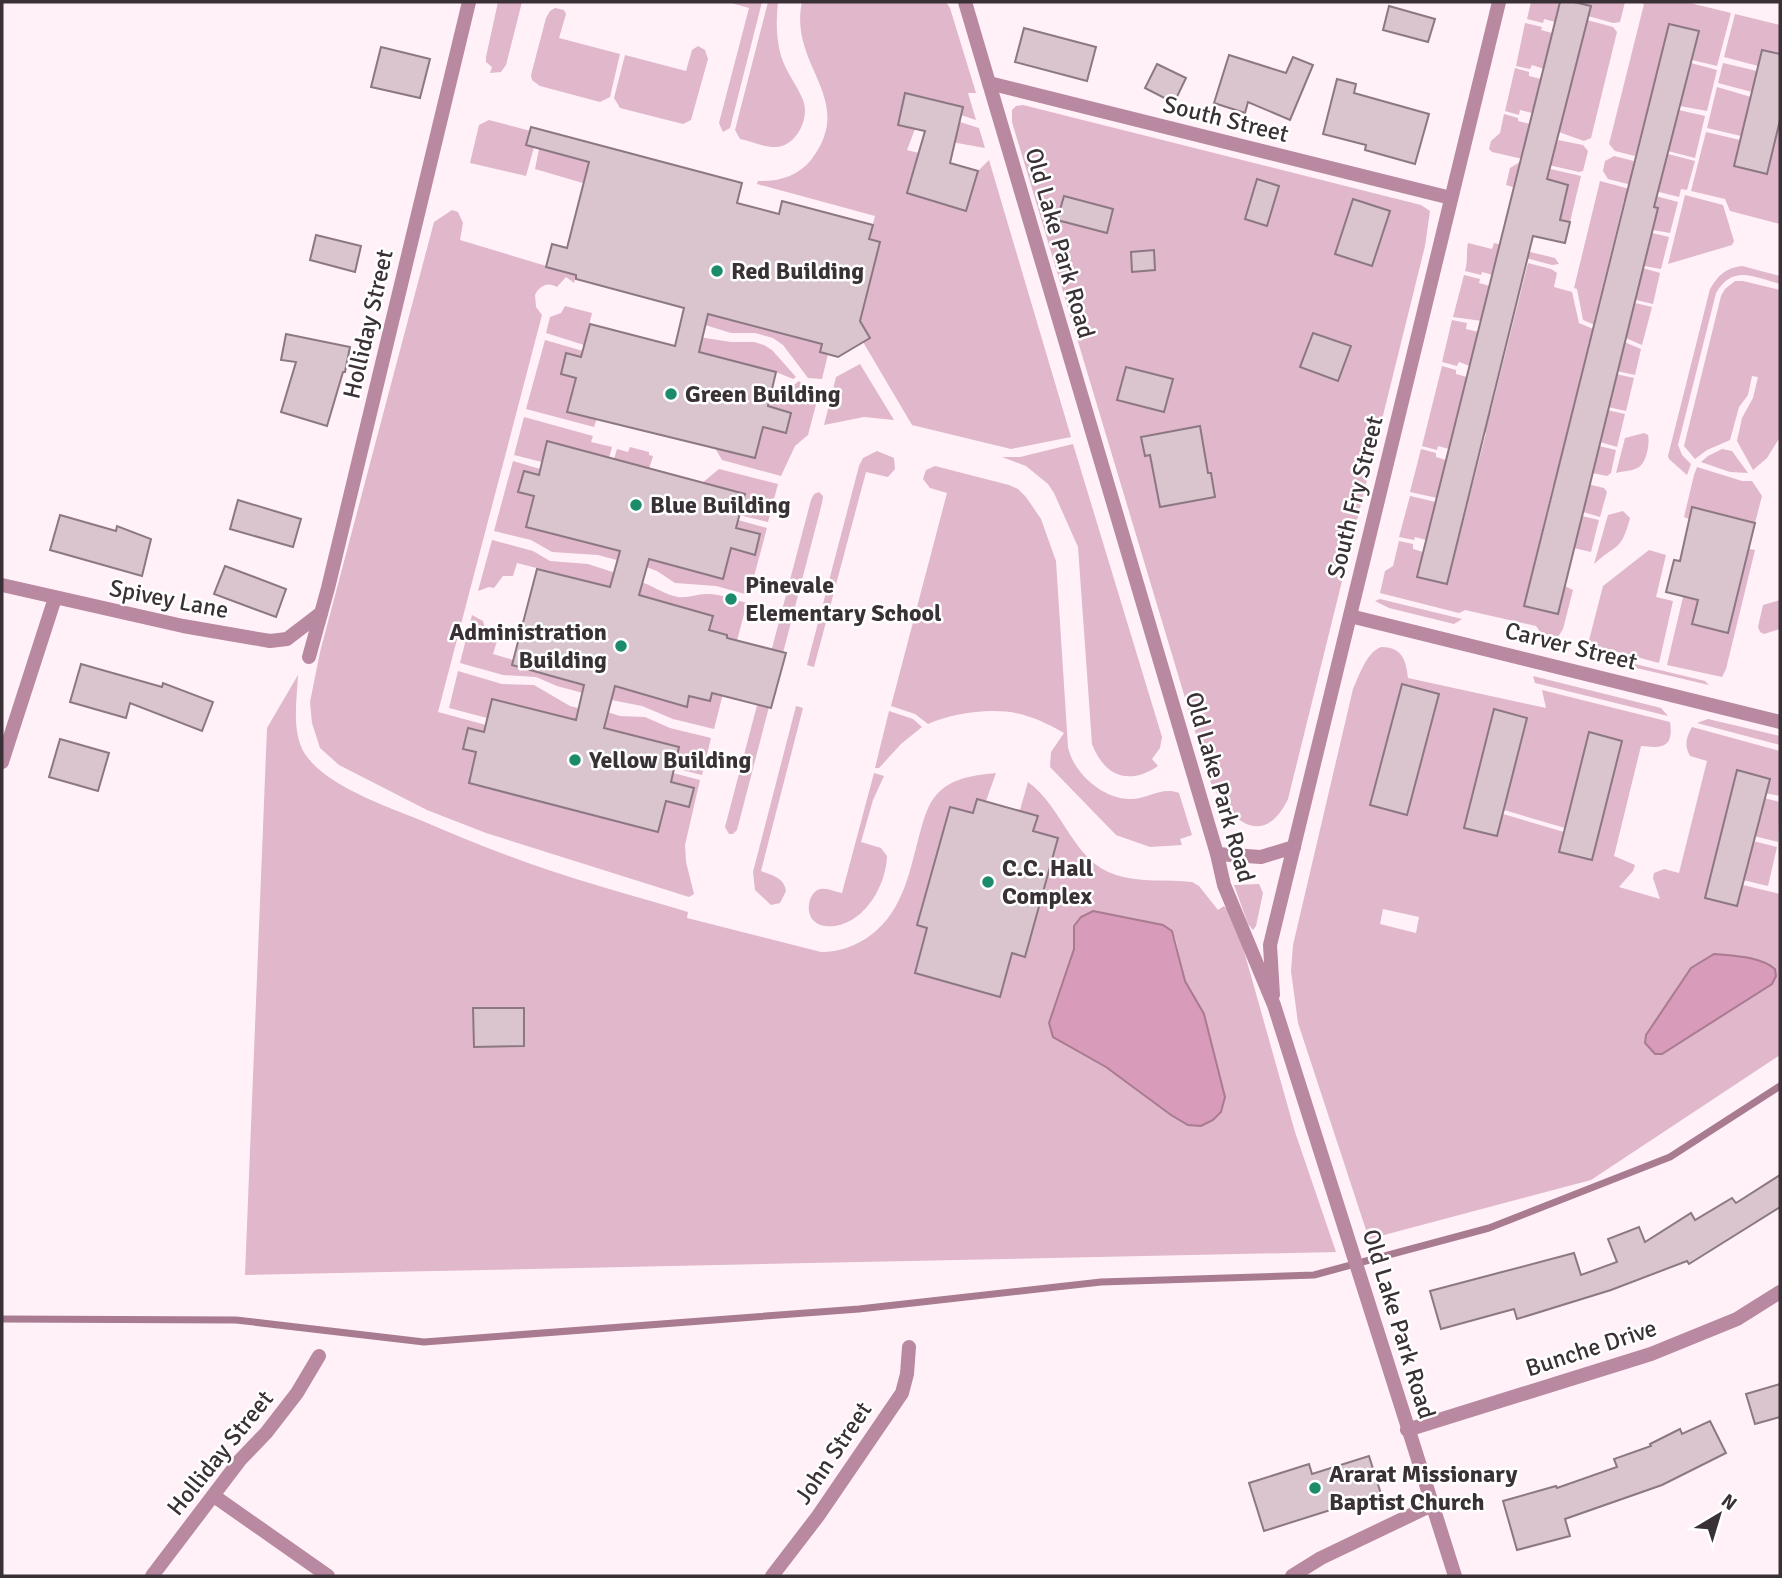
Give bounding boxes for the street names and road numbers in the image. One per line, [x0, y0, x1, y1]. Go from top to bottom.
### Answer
street label: South Street [1160, 89, 1292, 149]
street label: Old Lake Park Road [1018, 144, 1102, 342]
street label: Holliday Street [336, 246, 400, 402]
street label: South Fry Street [1320, 413, 1390, 581]
street label: Spivey Lane [107, 573, 231, 625]
street label: Carver Street [1502, 615, 1640, 677]
street label: Old Lake Park Road [1178, 688, 1262, 886]
street label: Old Lake Park Road [1356, 1226, 1442, 1422]
street label: Bunche Drive [1522, 1313, 1660, 1383]
street label: Holliday Street [160, 1384, 280, 1522]
street label: John Street [788, 1396, 878, 1510]

